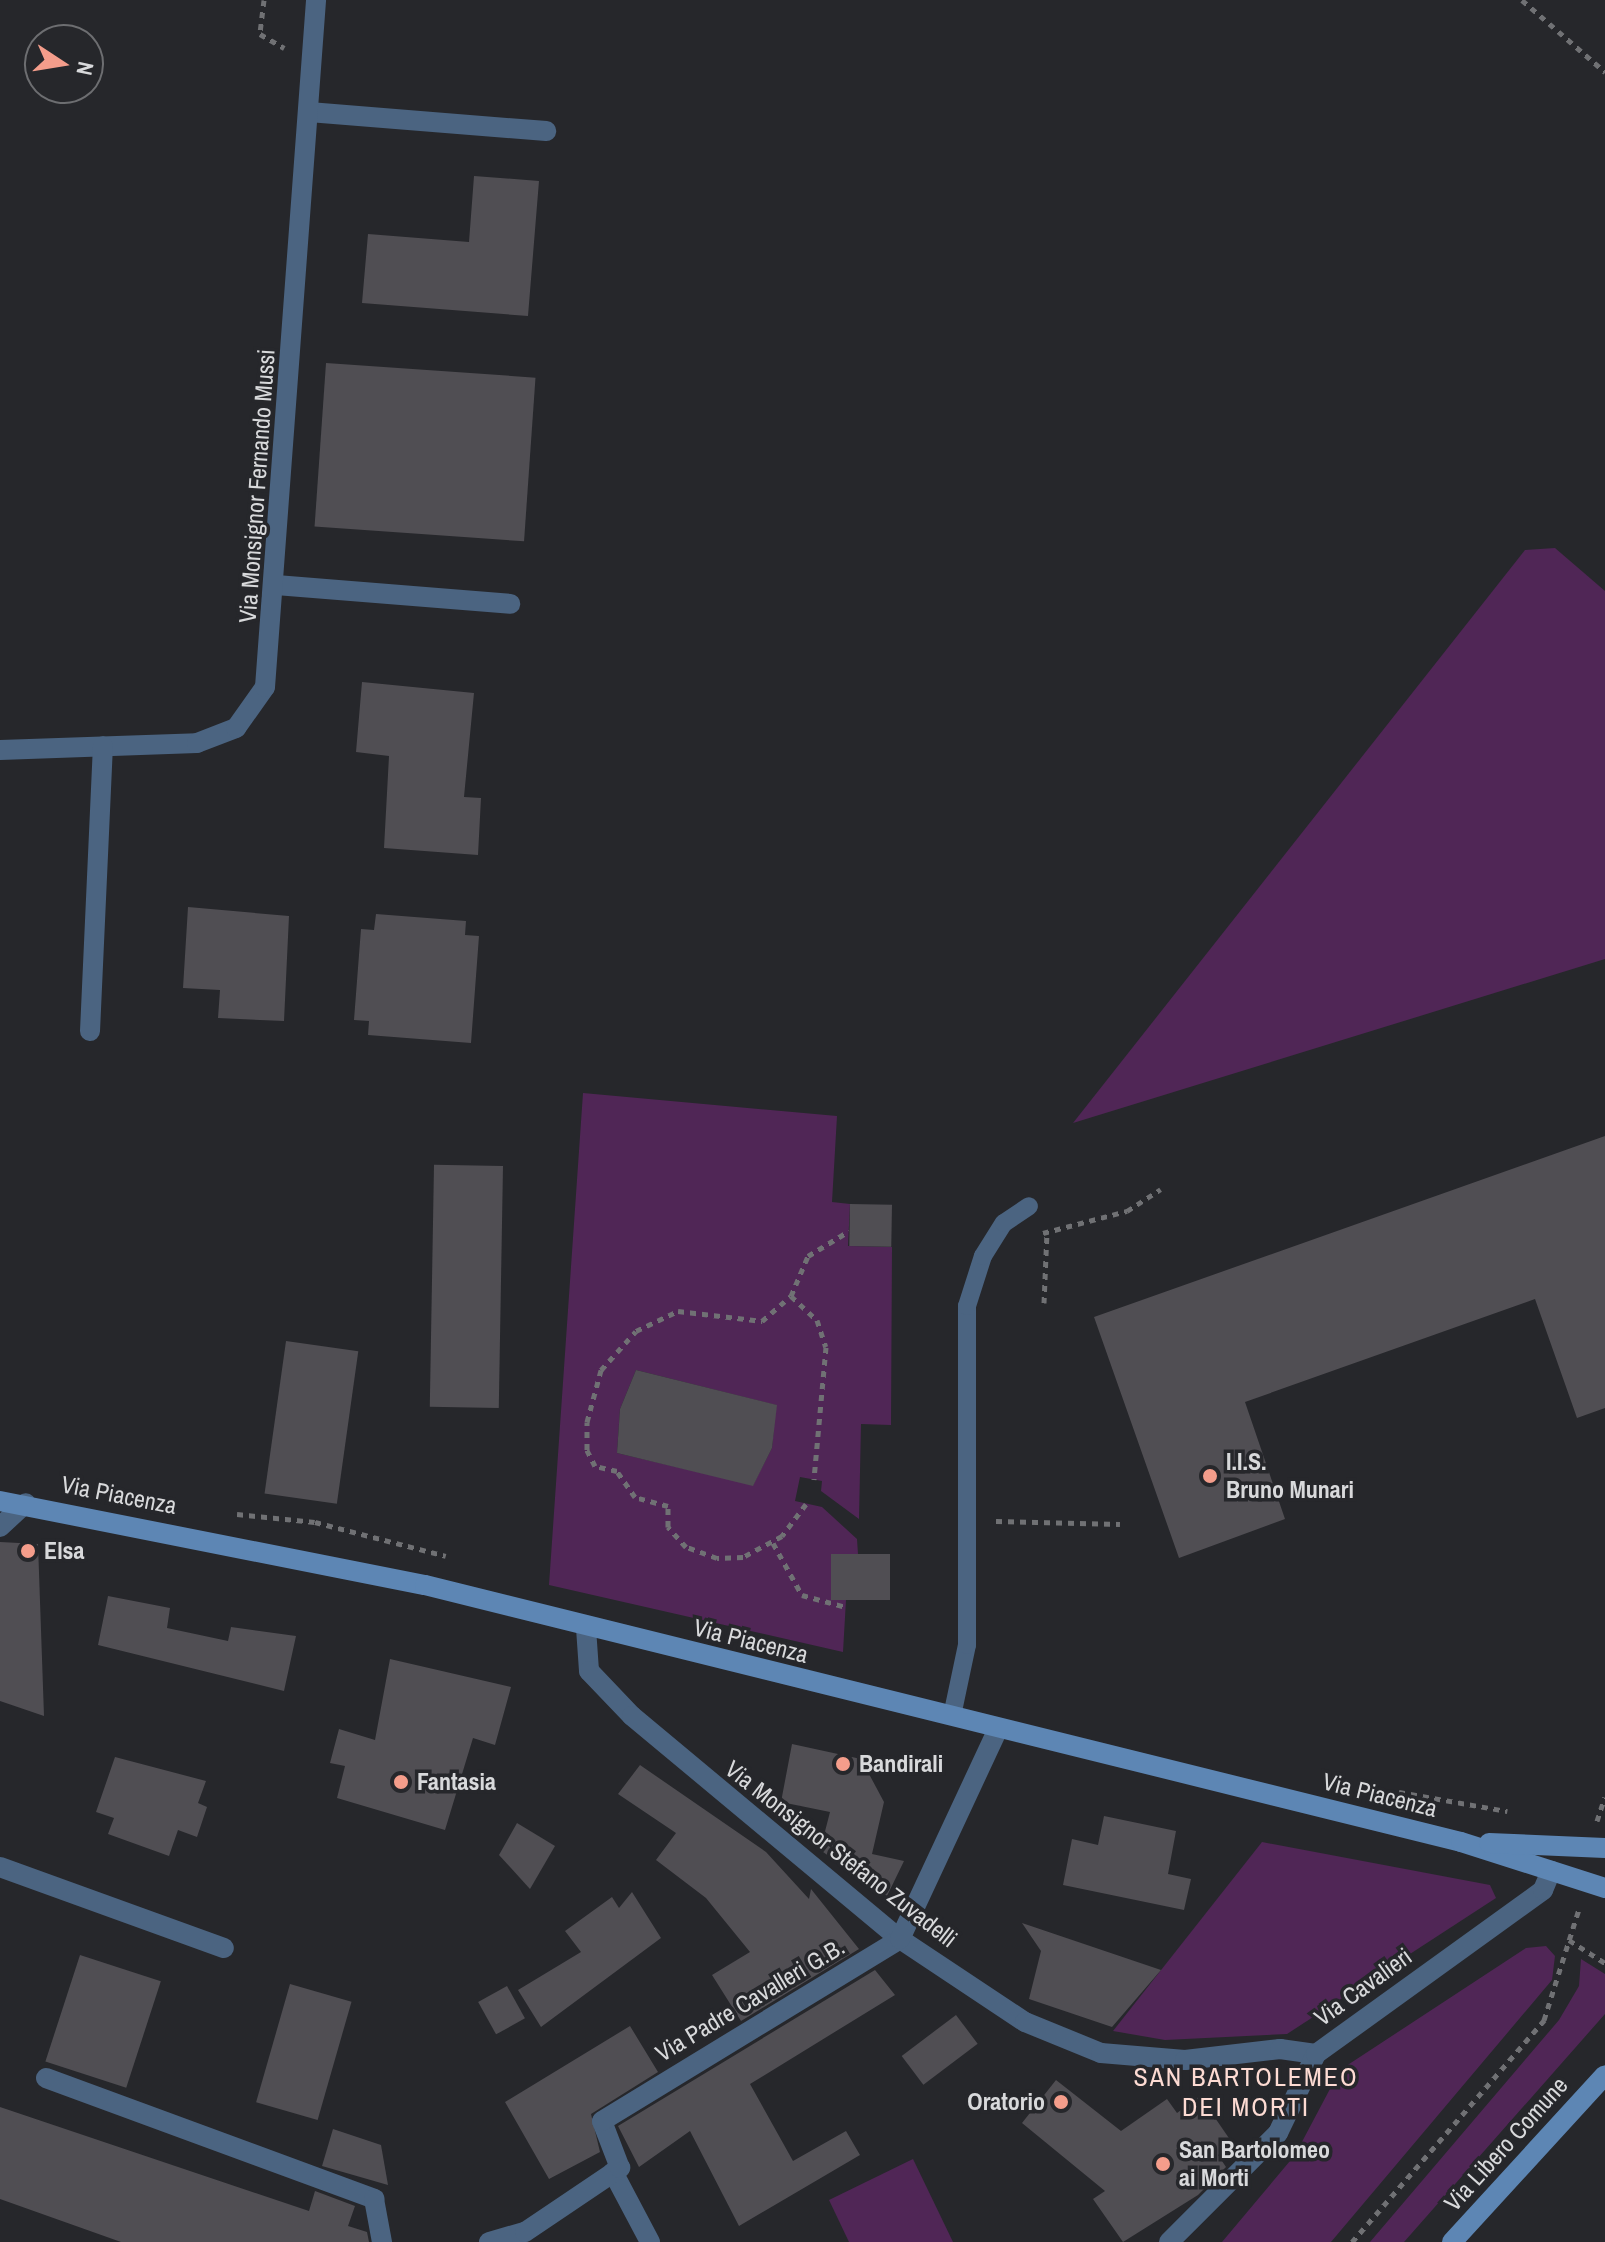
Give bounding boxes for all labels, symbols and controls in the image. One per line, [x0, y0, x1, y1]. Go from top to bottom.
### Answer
north arrow [24, 24, 104, 104]
text: N [69, 59, 102, 78]
street label: Via Monsignor Fernando Mussi [233, 348, 281, 624]
place label: I.I.S. Bruno Munari [1226, 1448, 1354, 1504]
marker: I.I.S. Bruno Munari [1201, 1467, 1219, 1485]
street label: Via Piacenza [59, 1470, 179, 1520]
place label: Elsa [44, 1537, 84, 1565]
marker: Elsa [19, 1542, 37, 1560]
street label: Via Piacenza [691, 1613, 811, 1669]
place label: Bandirali [859, 1750, 943, 1778]
street label: Via Monsignor Stefano Zuvadelli [719, 1755, 963, 1953]
marker: Bandirali [834, 1755, 852, 1773]
street label: Via Piacenza [1320, 1767, 1440, 1823]
place label: Fantasia [417, 1768, 496, 1796]
marker: Fantasia [392, 1773, 410, 1791]
street label: Via Padre Cavalleri G.B. [650, 1932, 850, 2068]
street label: Via Cavalieri [1309, 1942, 1417, 2032]
district label: SAN BARTOLEMEO DEI MORTI [1133, 2061, 1359, 2122]
street label: Via Libero Comune [1438, 2071, 1574, 2217]
place label: Oratorio [967, 2088, 1045, 2116]
marker: Oratorio [1052, 2093, 1070, 2111]
place label: San Bartolomeo ai Morti [1179, 2136, 1330, 2192]
marker: San Bartolomeo ai Morti [1154, 2155, 1172, 2173]

